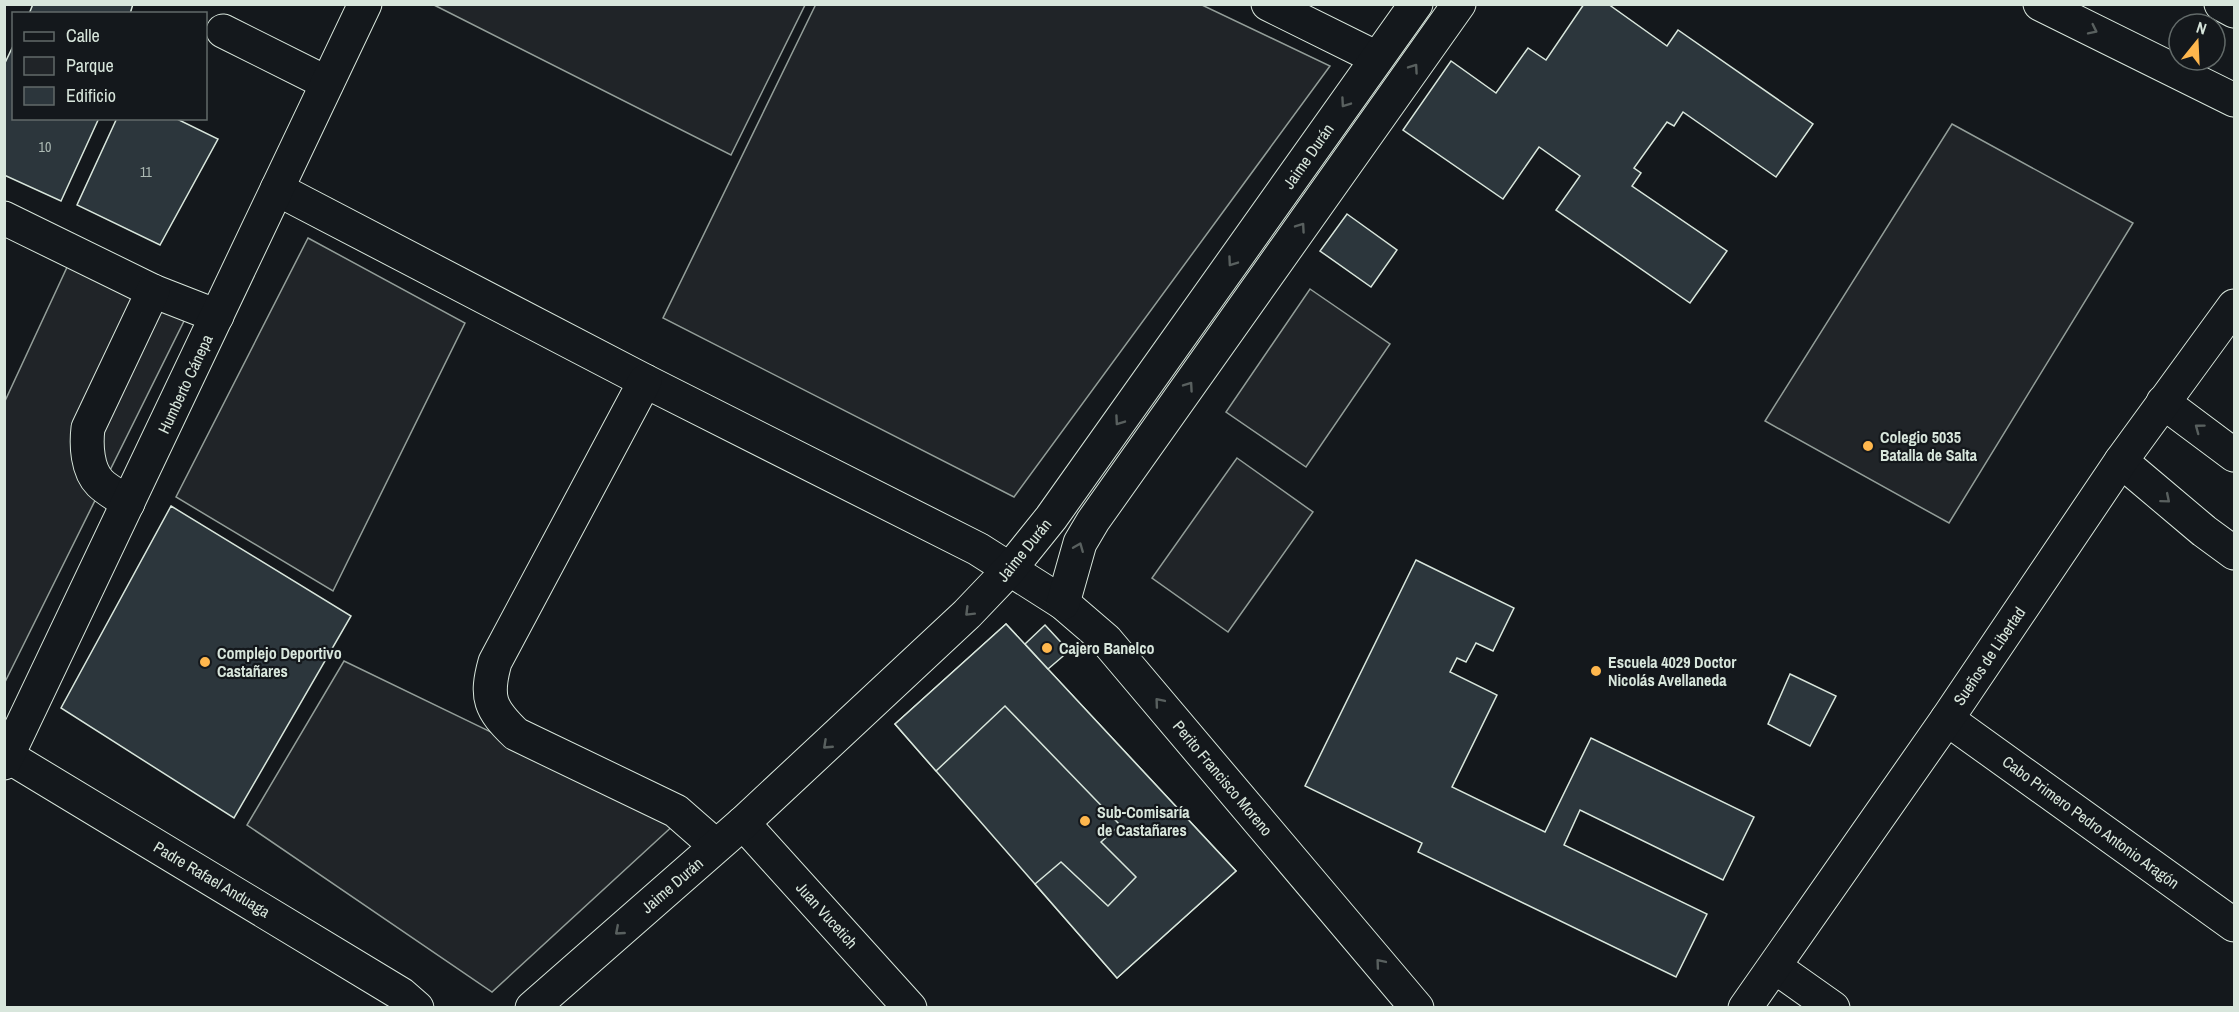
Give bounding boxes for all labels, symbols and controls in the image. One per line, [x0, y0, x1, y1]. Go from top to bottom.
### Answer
legend [12, 12, 207, 120]
north arrow [2167, 12, 2227, 72]
text: N [2194, 16, 2210, 40]
text: Calle [66, 23, 100, 48]
one-way arrow [2086, 23, 2097, 35]
text: Parque [66, 53, 114, 78]
one-way arrow [1407, 64, 1418, 75]
text: Edificio [66, 83, 116, 108]
one-way arrow [1342, 97, 1353, 108]
street label: Jaime Durán [1277, 119, 1339, 193]
house number: 10 [39, 138, 51, 156]
house number: 11 [140, 163, 153, 181]
one-way arrow [1294, 223, 1305, 234]
one-way arrow [1229, 256, 1240, 267]
street label: Humberto Cánepa [152, 330, 218, 437]
one-way arrow [1182, 382, 1193, 393]
one-way arrow [1115, 414, 1126, 425]
one-way arrow [2195, 425, 2206, 436]
place label: Colegio 5035 Batalla de Salta [1880, 426, 1978, 466]
marker: Colegio 5035 Batalla de Salta [1861, 439, 1875, 453]
one-way arrow [2159, 492, 2170, 503]
street label: Jaime Durán [992, 514, 1056, 586]
one-way arrow [1072, 543, 1084, 554]
street label: Sueños de Libertad [1948, 602, 2030, 710]
one-way arrow [966, 604, 977, 615]
place label: Cajero Banelco [1059, 637, 1155, 659]
marker: Cajero Banelco [1040, 641, 1054, 655]
place label: Complejo Deportivo Castañares [217, 642, 342, 682]
place label: Escuela 4029 Doctor Nicolás Avellaneda [1608, 651, 1737, 691]
marker: Complejo Deportivo Castañares [198, 655, 212, 669]
marker: Escuela 4029 Doctor Nicolás Avellaneda [1589, 664, 1603, 678]
one-way arrow [1155, 698, 1166, 709]
street label: Perito Francisco Moreno [1168, 716, 1278, 840]
one-way arrow [823, 738, 834, 749]
street label: Cabo Primero Pedro Antonio Aragón [1998, 750, 2184, 894]
place label: Sub-Comisaría de Castañares [1097, 801, 1190, 841]
marker: Sub-Comisaría de Castañares [1078, 814, 1092, 828]
street label: Padre Rafael Anduaga [150, 836, 275, 923]
street label: Jaime Durán [636, 852, 708, 918]
street label: Juan Vucetich [791, 877, 863, 953]
one-way arrow [615, 924, 626, 935]
one-way arrow [1376, 959, 1387, 970]

